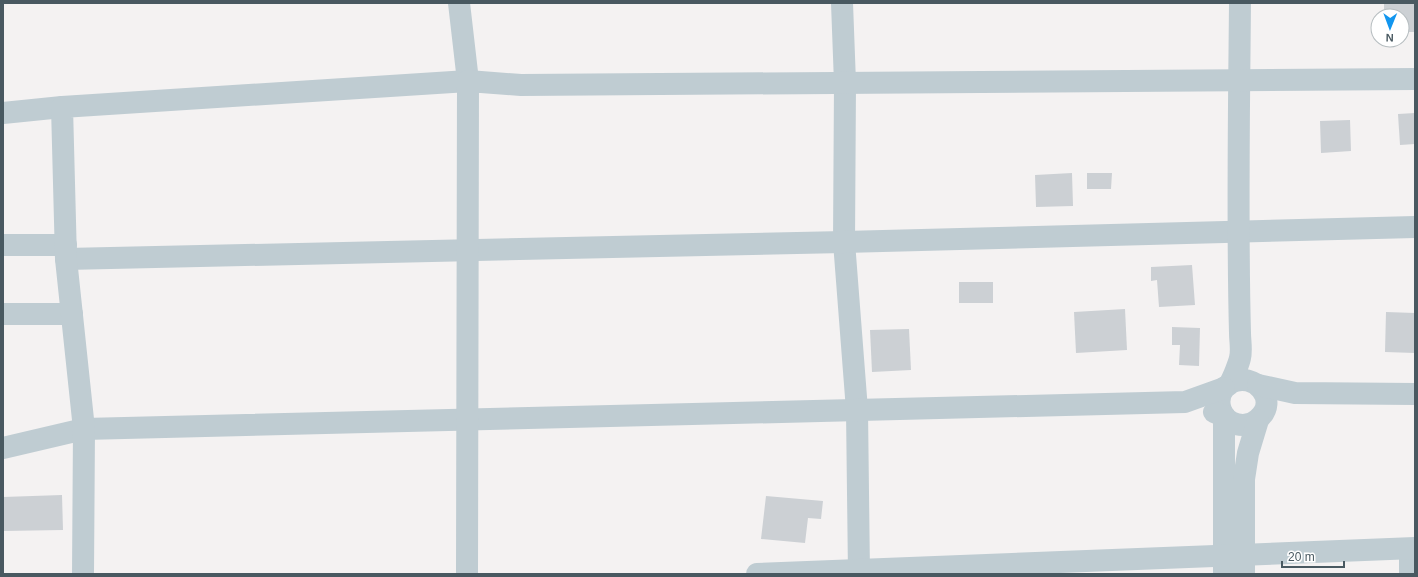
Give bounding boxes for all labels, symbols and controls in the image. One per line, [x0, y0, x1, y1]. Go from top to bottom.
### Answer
north arrow [1370, 8, 1410, 48]
text: N [1386, 32, 1394, 44]
scale bar [1282, 543, 1344, 569]
text: 20 m [1288, 550, 1315, 564]

